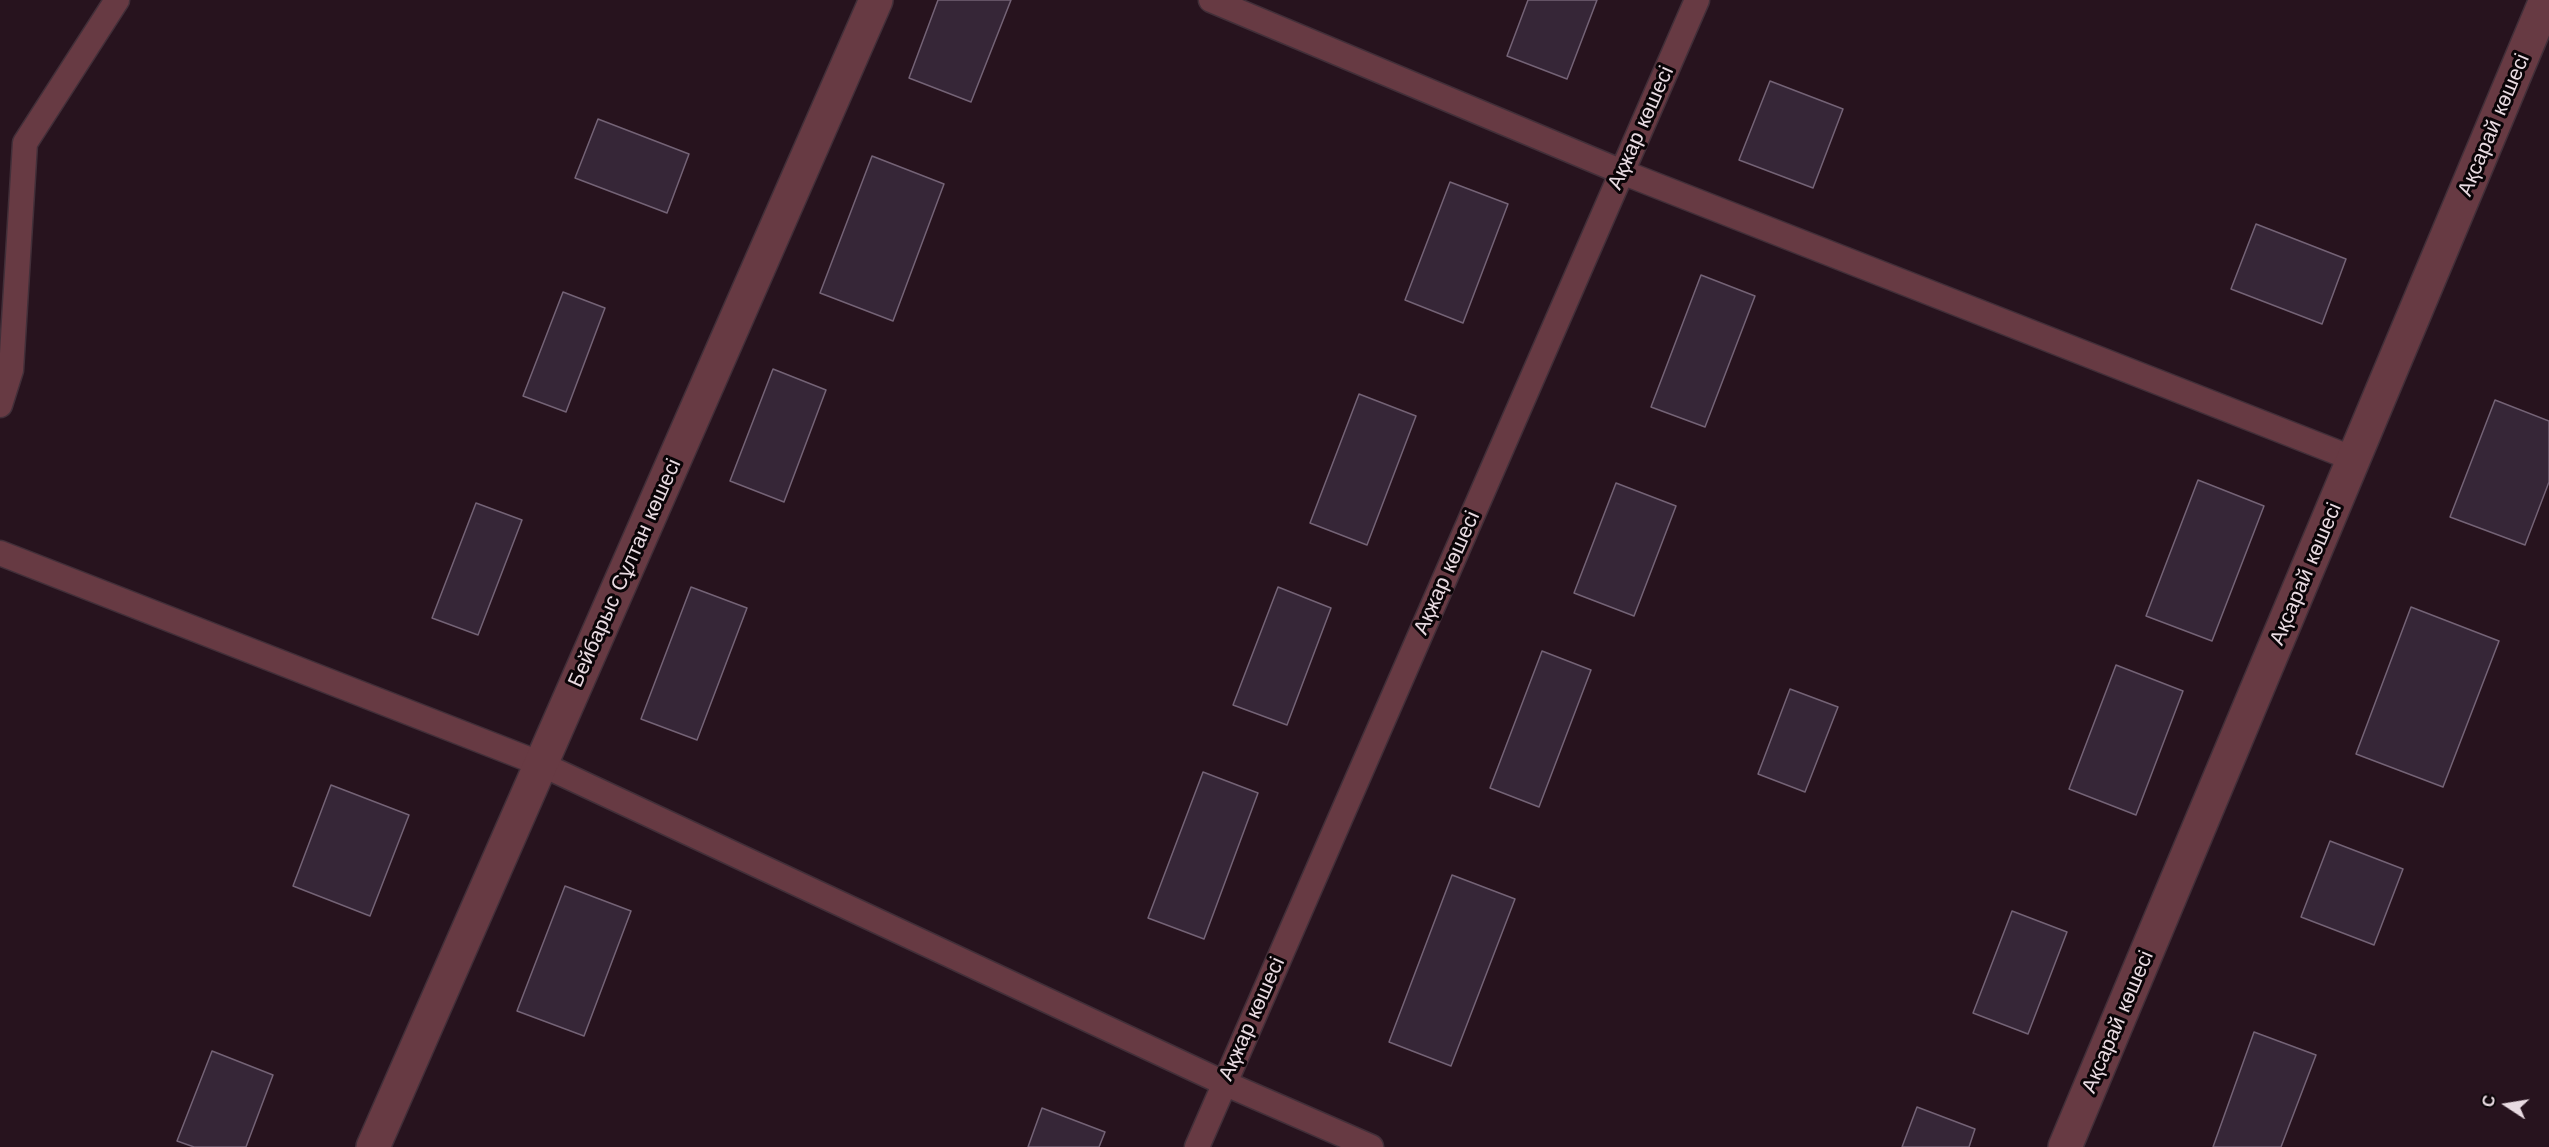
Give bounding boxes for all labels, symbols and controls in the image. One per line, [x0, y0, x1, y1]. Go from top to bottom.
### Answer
street label: Ақсарай көшесі [2453, 50, 2535, 200]
street label: Ақжар көшесі [1603, 62, 1679, 194]
street label: Бейбарыс Сұлтан көшесі [563, 455, 687, 691]
street label: Ақсарай көшесі [2265, 499, 2347, 649]
street label: Ақжар көшесі [1409, 507, 1485, 639]
street label: Ақсарай көшесі [2077, 947, 2159, 1097]
street label: Ақжар көшесі [1214, 953, 1290, 1085]
north arrow [2477, 1075, 2537, 1135]
text: С [2478, 1094, 2499, 1109]

